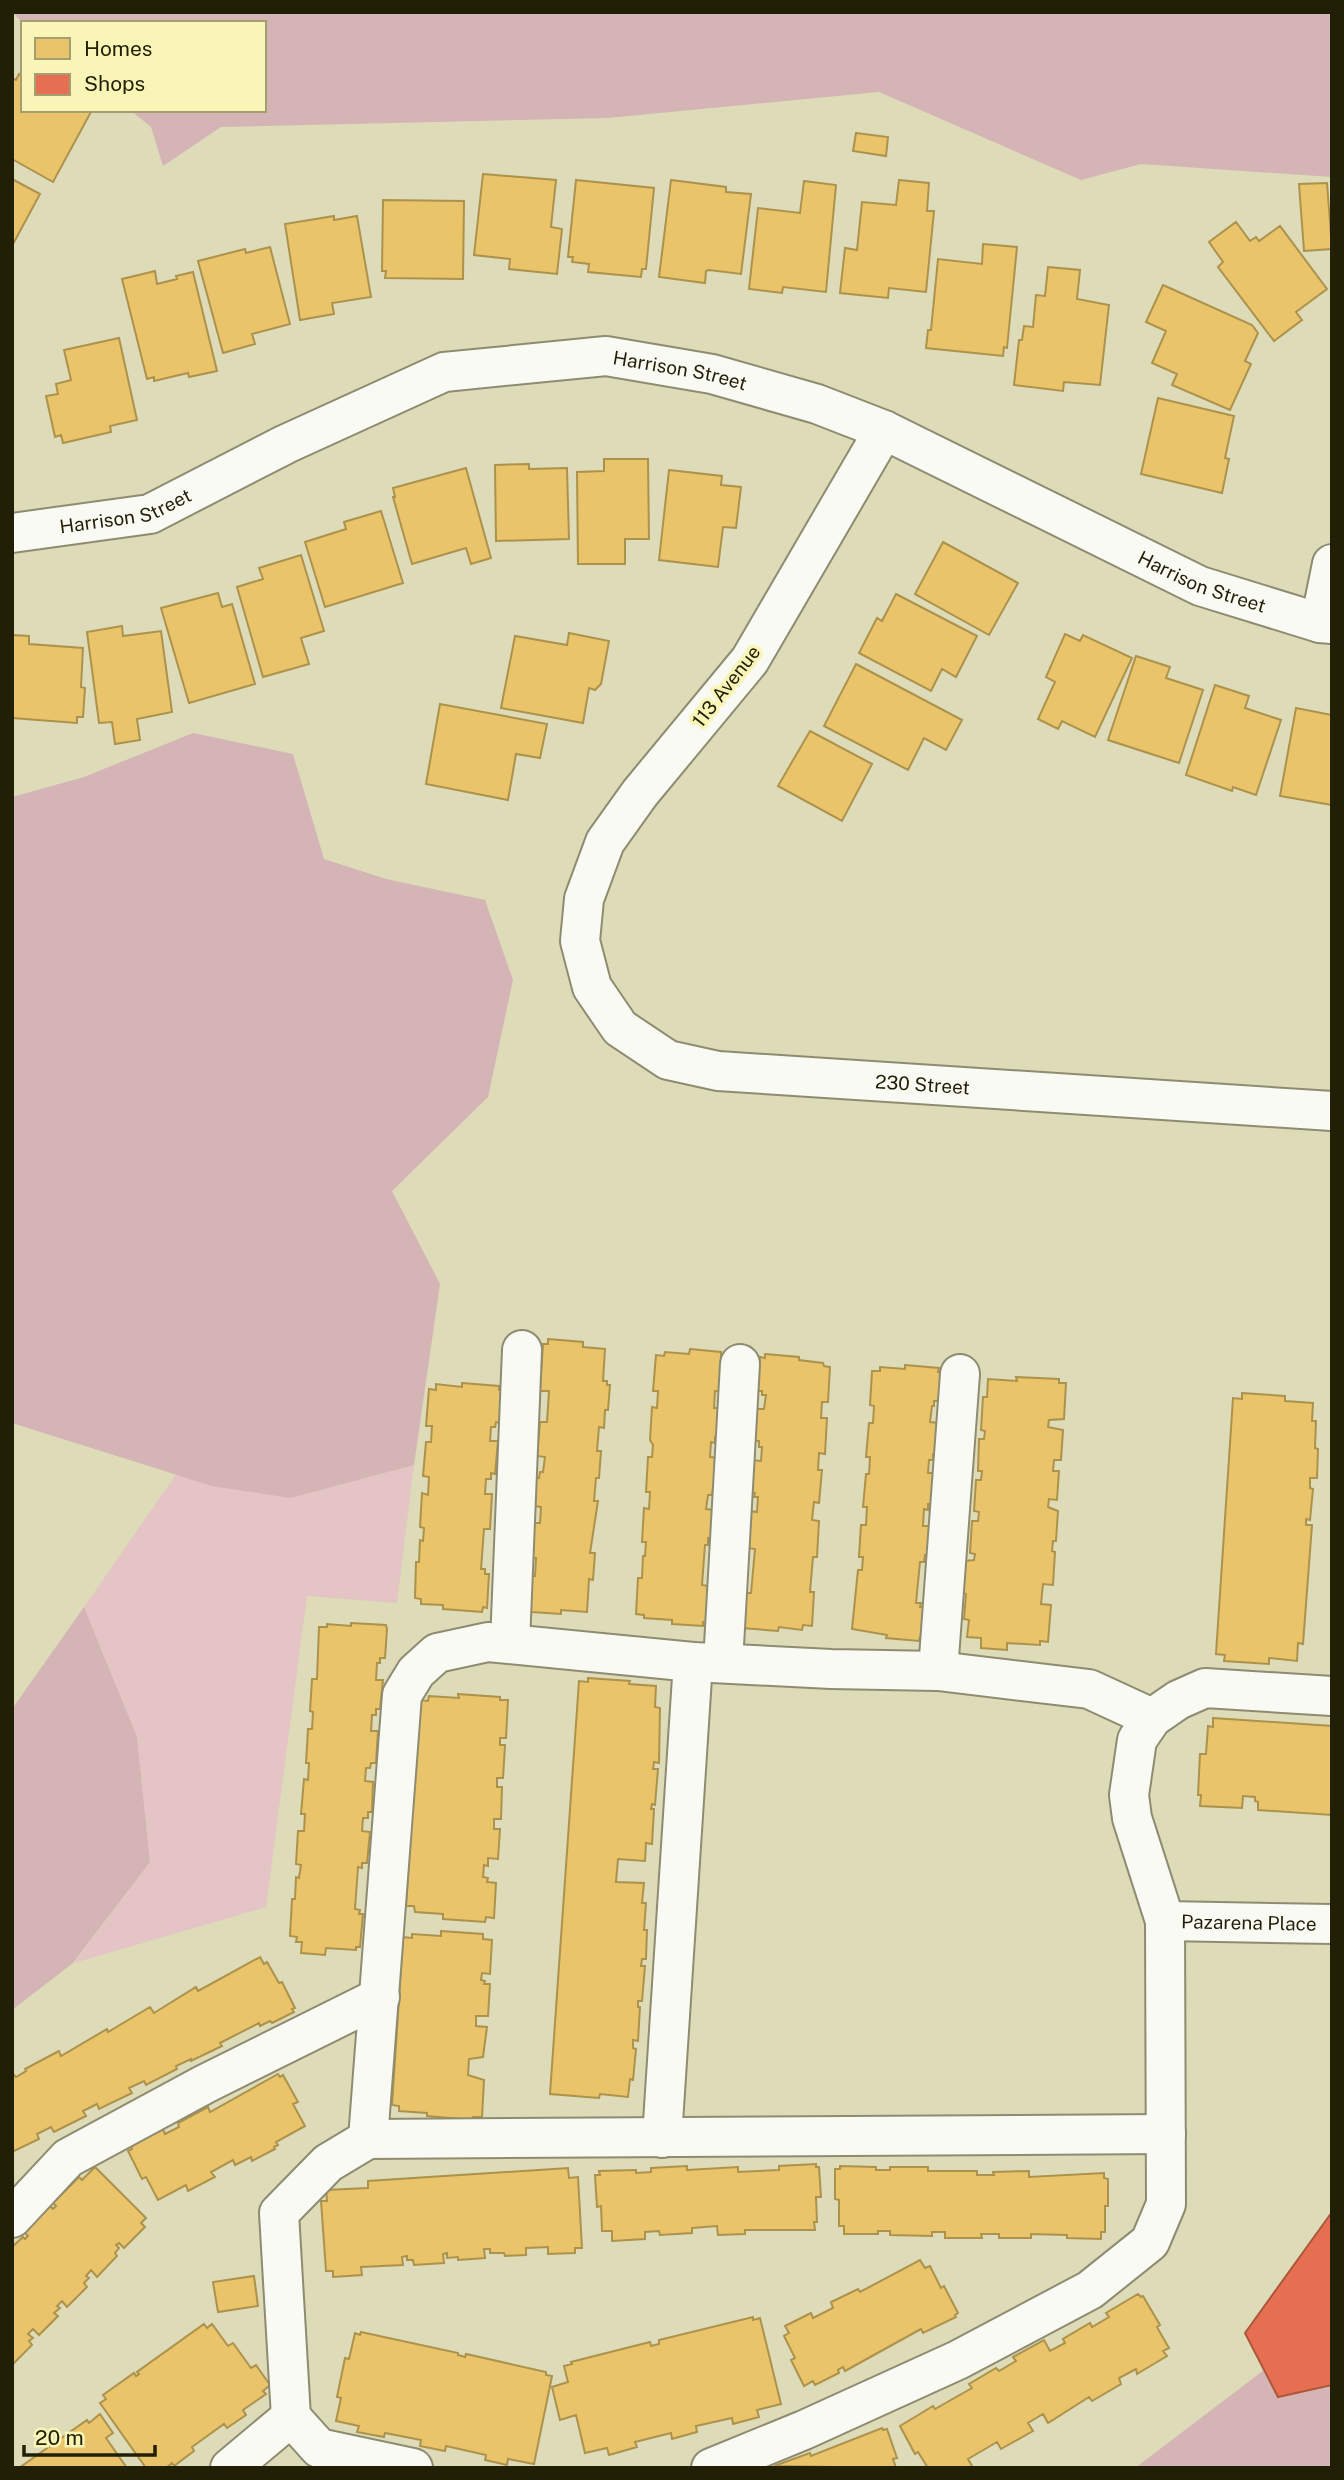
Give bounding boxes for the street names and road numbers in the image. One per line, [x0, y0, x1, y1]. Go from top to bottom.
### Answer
street label: Harrison Street [611, 346, 750, 394]
street label: Harrison Street [58, 484, 195, 537]
street label: Harrison Street [1134, 546, 1269, 617]
street label: 113 Avenue [687, 641, 765, 731]
street label: 230 Street [874, 1070, 971, 1098]
street label: Pazarena Place [1181, 1910, 1317, 1935]

